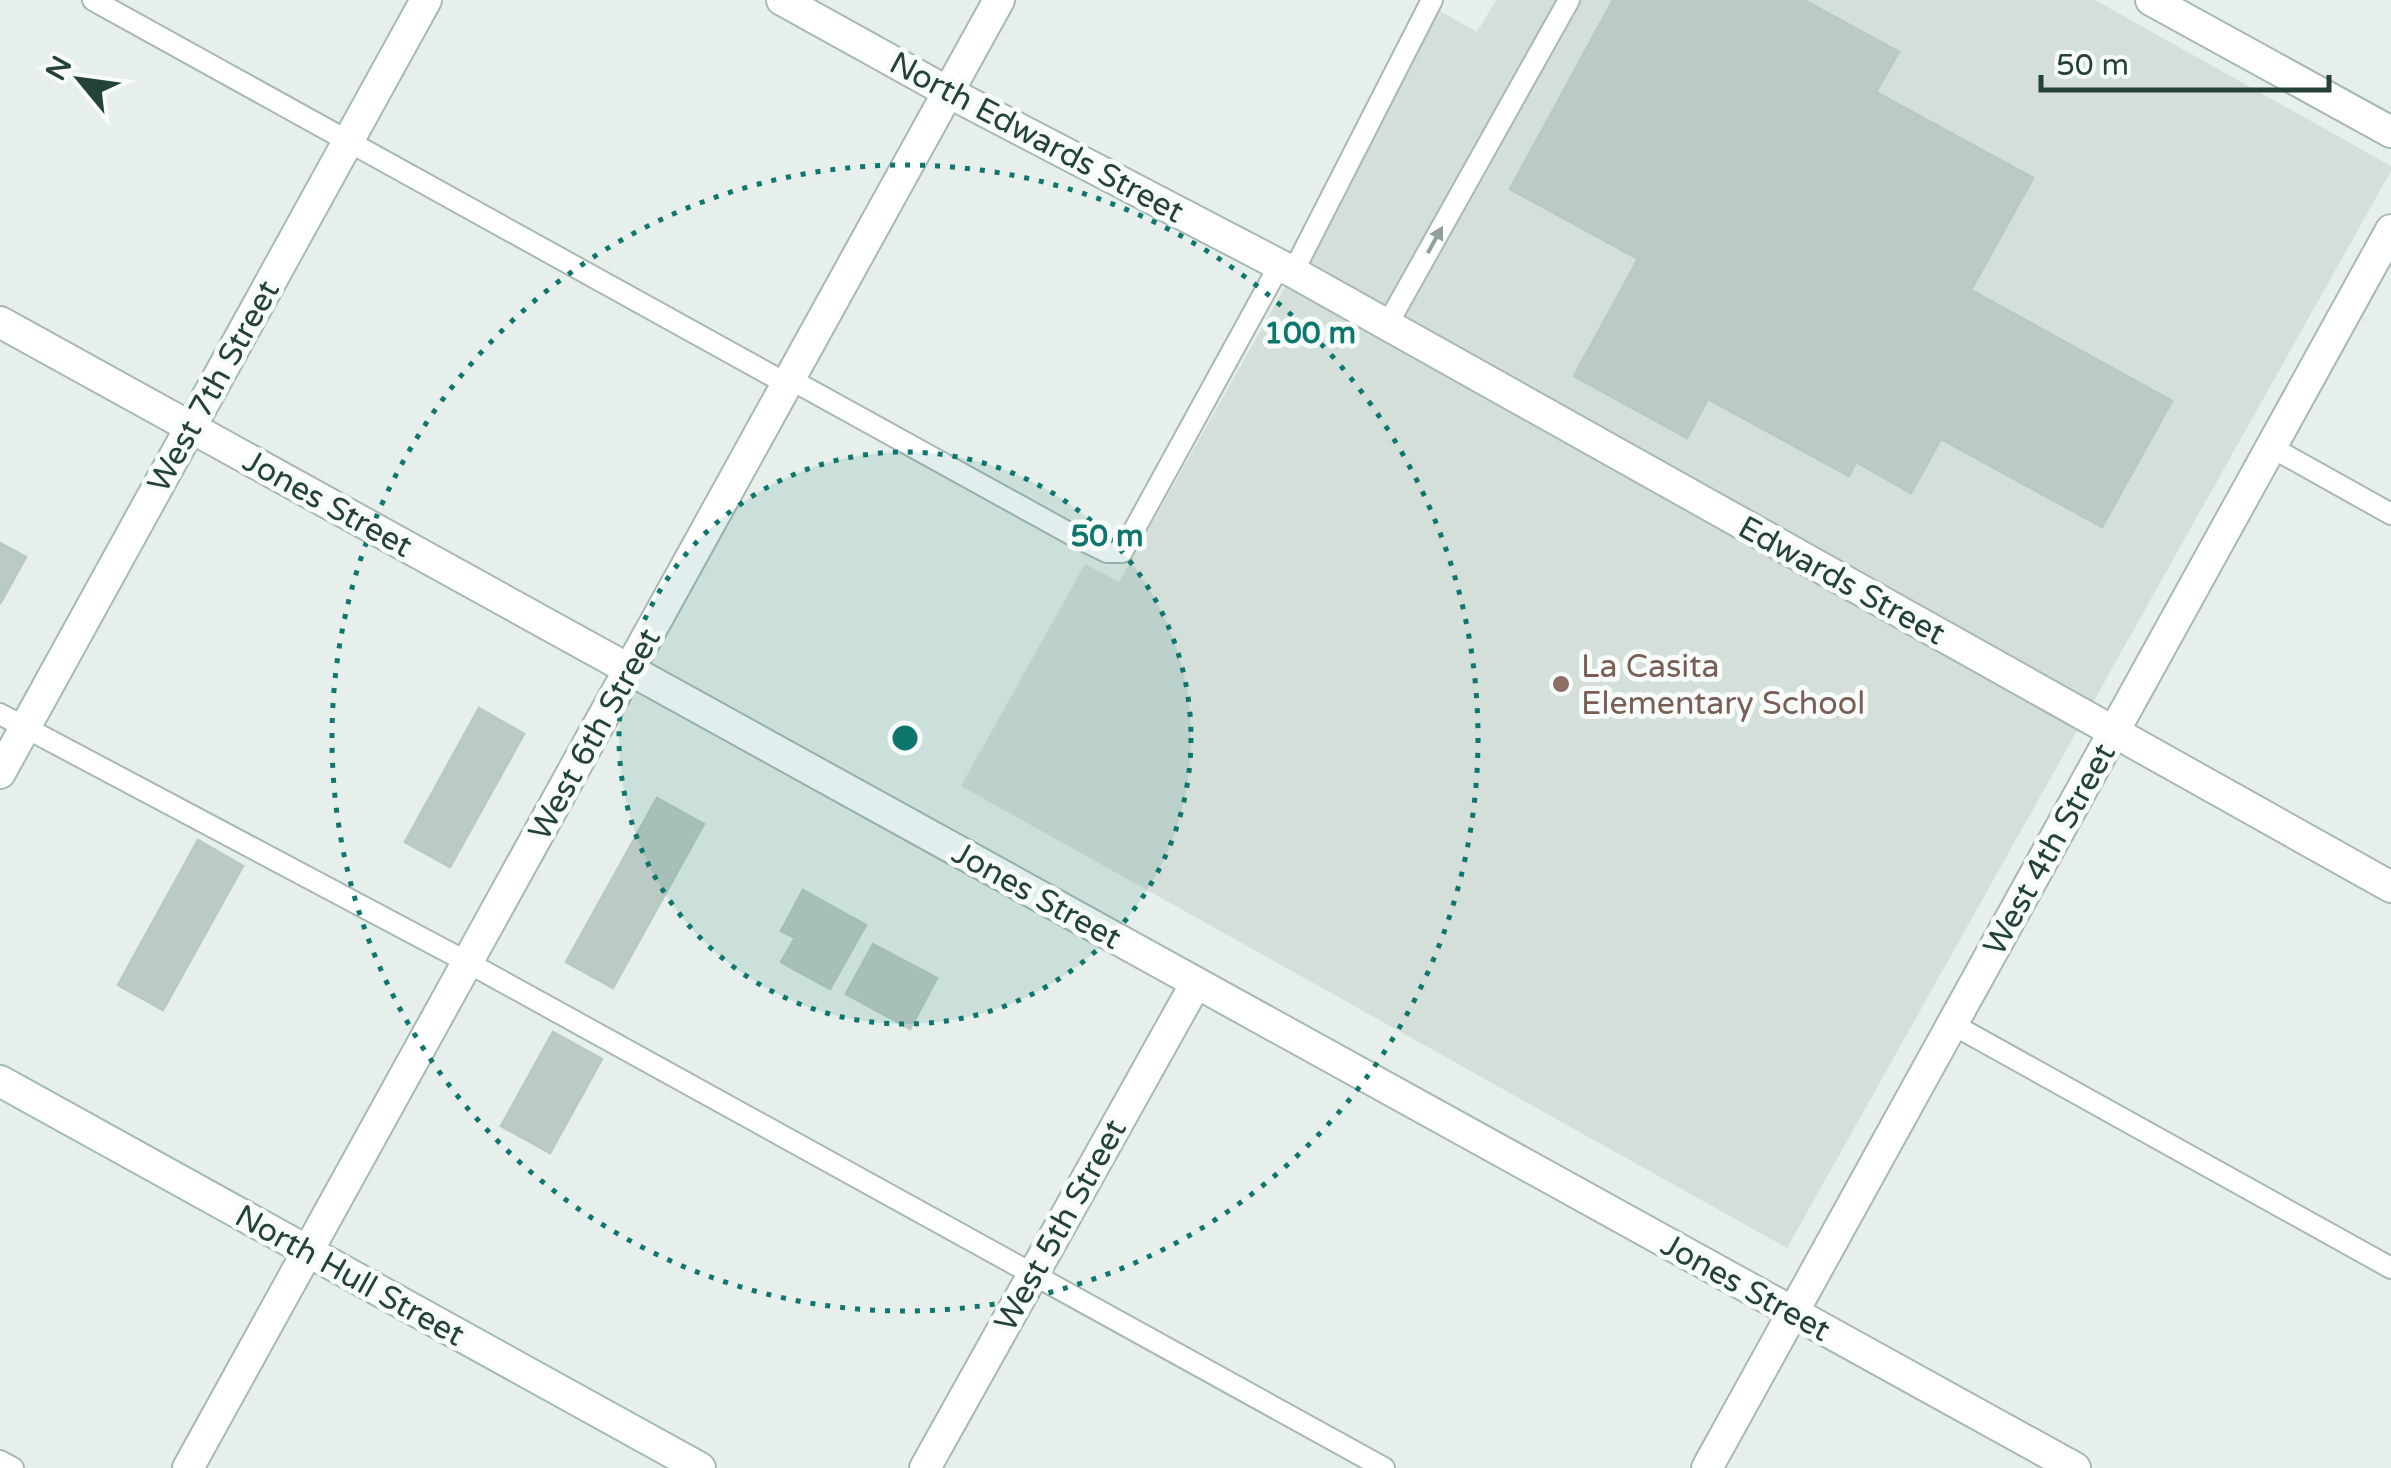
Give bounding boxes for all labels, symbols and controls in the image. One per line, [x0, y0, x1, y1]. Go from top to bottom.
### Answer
north arrow [30, 30, 130, 130]
scale bar [2041, 30, 2328, 92]
street label: North Edwards Street [883, 44, 1190, 232]
text: 50 m [2056, 47, 2129, 84]
text: N [39, 50, 79, 86]
one-way arrow [1426, 226, 1443, 255]
street label: West 7th Street [140, 274, 288, 499]
text: 100 m [1264, 315, 1356, 352]
street label: Jones Street [236, 442, 419, 566]
street label: Edwards Street [1732, 508, 1951, 653]
text: 50 m [1070, 518, 1144, 555]
street label: West 6th Street [521, 622, 669, 847]
place label: La Casita Elementary School [1581, 648, 1865, 723]
marker: La Casita Elementary School [1550, 673, 1572, 695]
centre of rings [887, 720, 923, 756]
street label: West 4th Street [1976, 737, 2124, 962]
street label: Jones Street [945, 834, 1128, 958]
street label: West 5th Street [987, 1113, 1135, 1338]
street label: North Hull Street [228, 1197, 471, 1355]
street label: Jones Street [1654, 1226, 1837, 1350]

